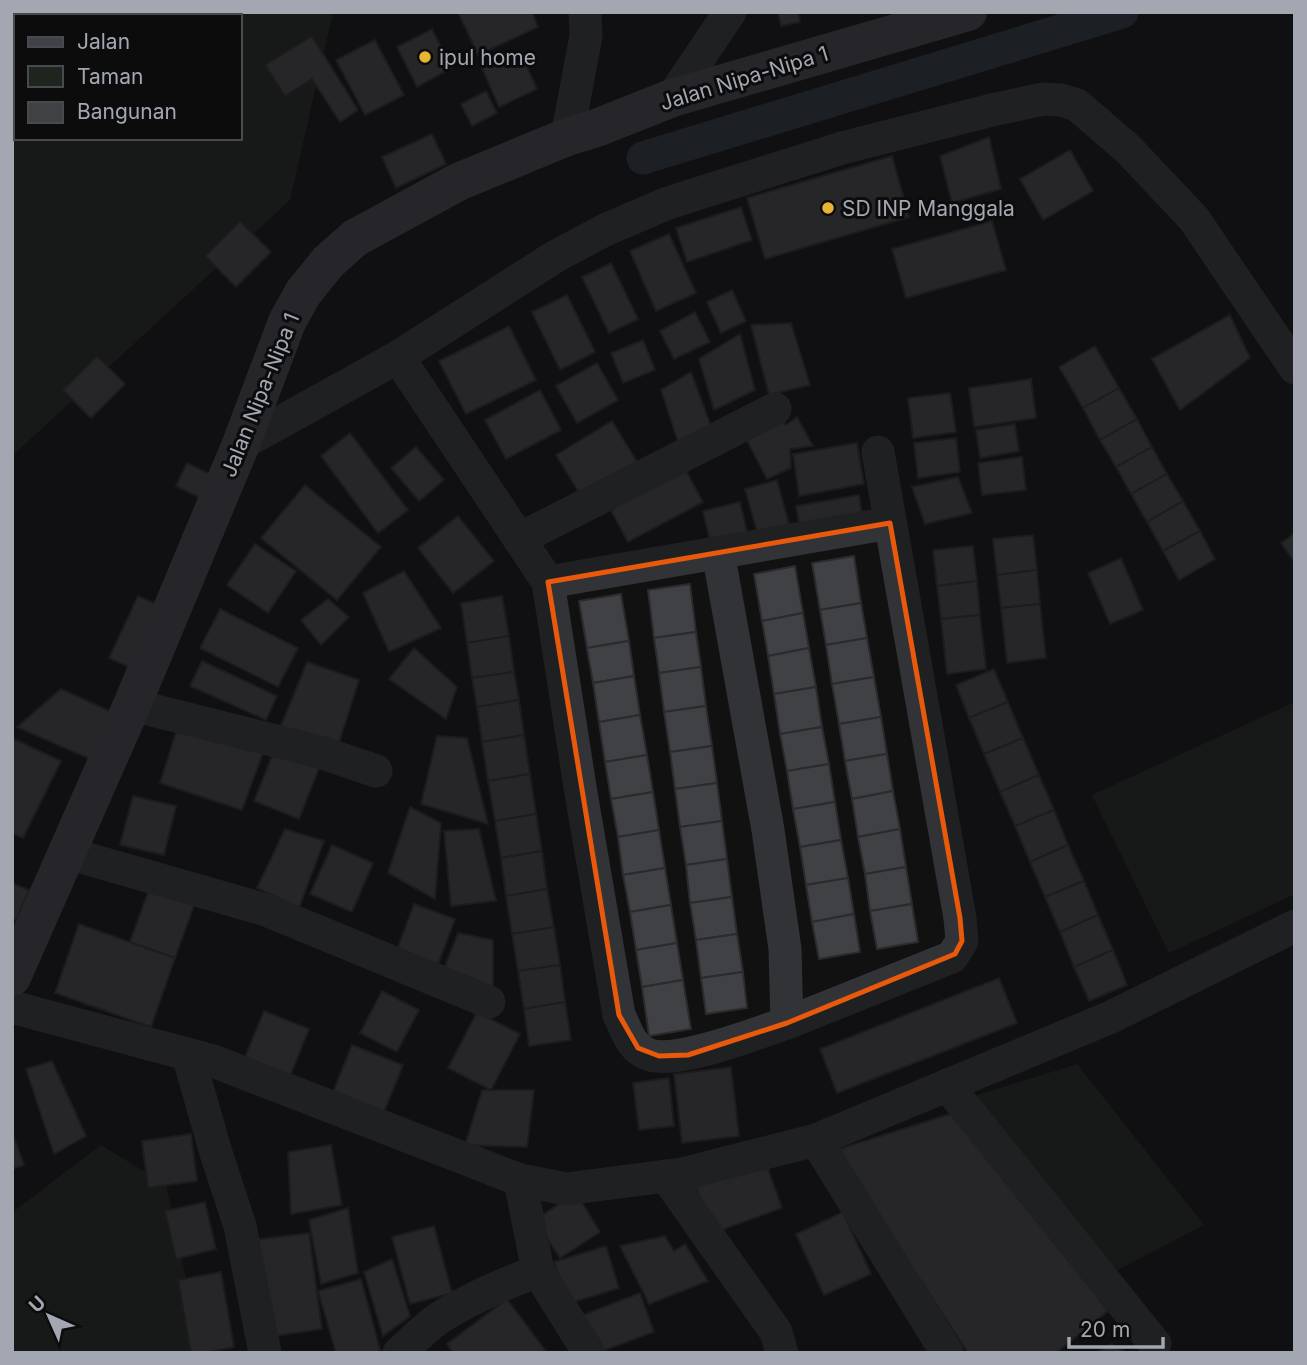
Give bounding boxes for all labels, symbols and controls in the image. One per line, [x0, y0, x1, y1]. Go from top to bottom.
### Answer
legend [14, 14, 242, 140]
text: Jalan [77, 29, 130, 54]
street label: Jalan Nipa-Nipa 1 [657, 41, 831, 115]
place label: ipul home [439, 45, 536, 70]
marker: ipul home [417, 49, 433, 65]
text: Taman [77, 64, 143, 89]
text: Bangunan [77, 99, 177, 124]
place label: SD INP Manggala [842, 196, 1015, 221]
marker: SD INP Manggala [820, 200, 836, 216]
street label: Jalan Nipa-Nipa 1 [216, 309, 304, 481]
north arrow [14, 1281, 84, 1351]
text: U [24, 1291, 50, 1317]
scale bar [1069, 1306, 1164, 1350]
text: 20 m [1080, 1317, 1130, 1342]

